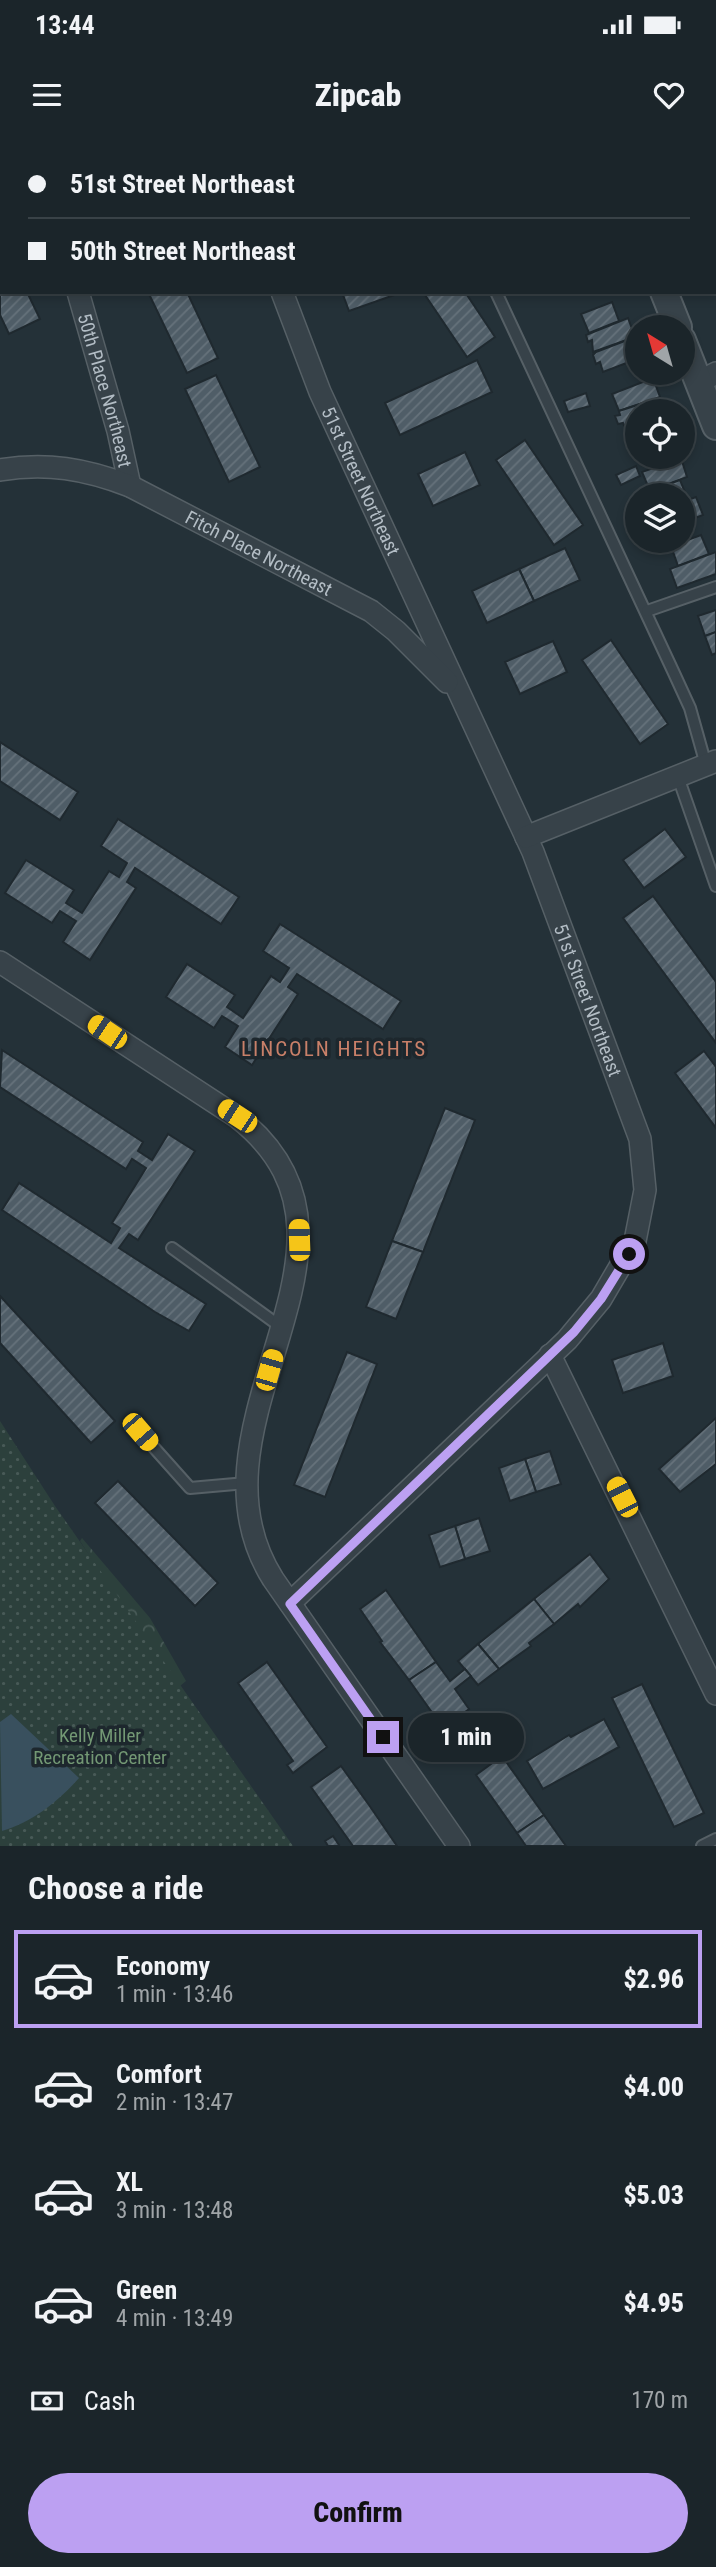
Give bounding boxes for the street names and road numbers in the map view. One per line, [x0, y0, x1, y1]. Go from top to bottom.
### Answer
street label: 50th Place Northeast [73, 311, 137, 469]
street label: 51st Street Northeast [317, 403, 405, 559]
street label: Fitch Place Northeast [182, 505, 336, 600]
street label: 51st Street Northeast [549, 921, 627, 1080]

